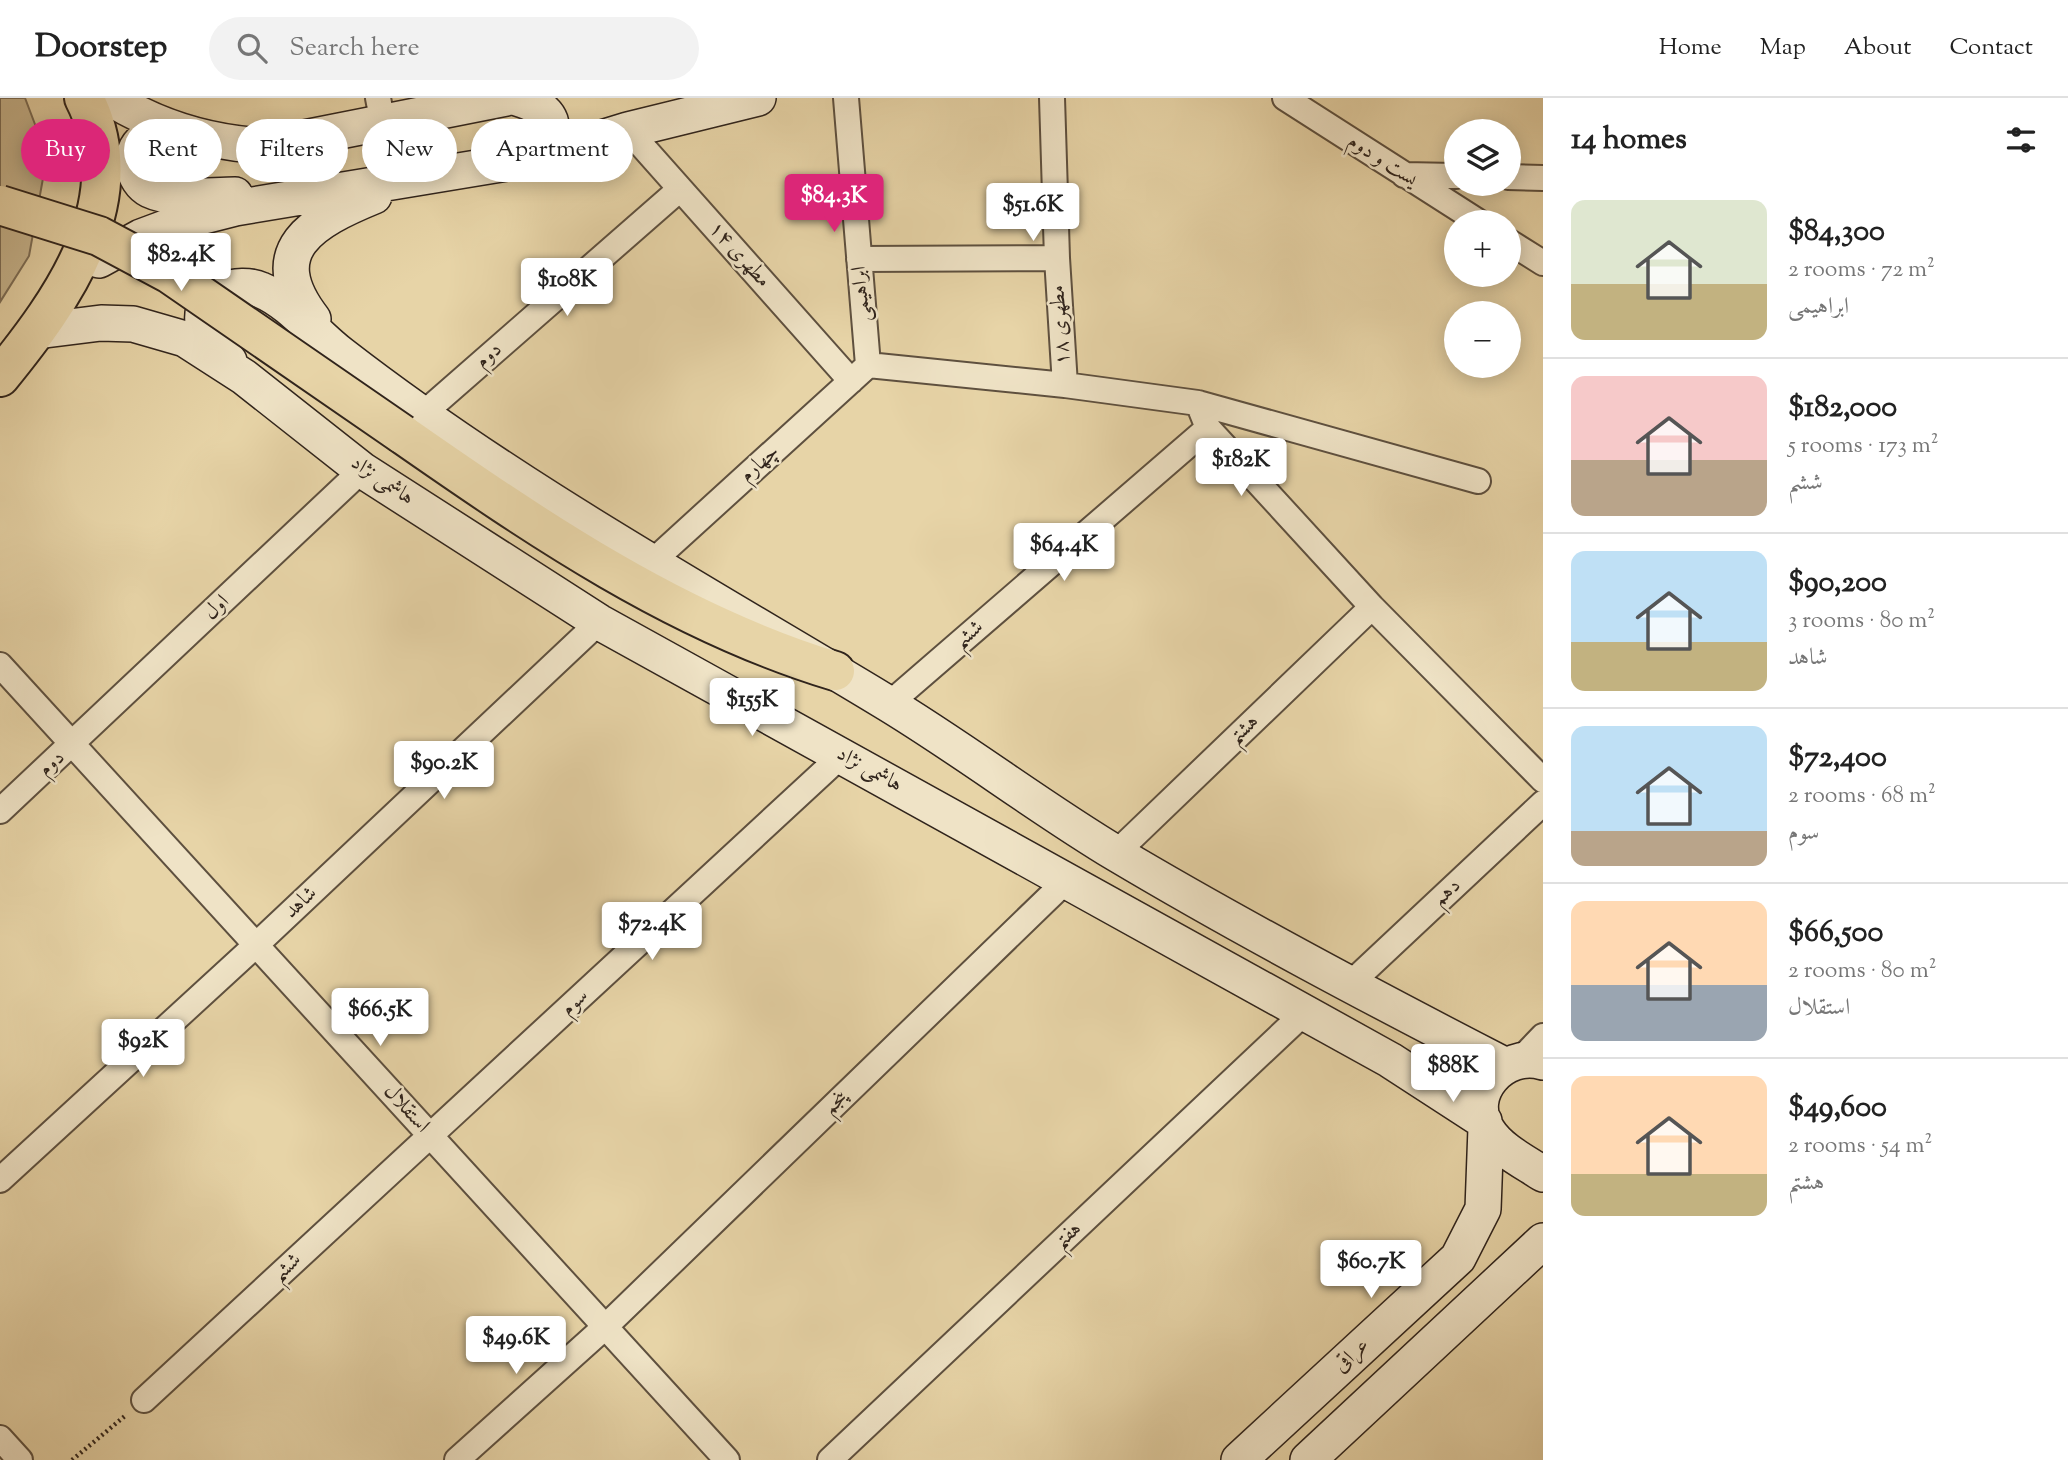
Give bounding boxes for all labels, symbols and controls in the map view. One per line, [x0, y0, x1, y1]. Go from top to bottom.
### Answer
search box [209, 17, 699, 80]
text: Doorstep [35, 24, 167, 72]
icon: search [233, 29, 271, 67]
text: Search here [289, 30, 420, 67]
text: Home [1659, 31, 1722, 65]
text: Map [1760, 31, 1806, 65]
text: About [1844, 31, 1911, 65]
text: Contact [1949, 31, 2033, 65]
chip: Buy [21, 119, 110, 182]
chip: Rent [124, 119, 222, 182]
chip: Filters [236, 119, 348, 182]
chip: New [362, 119, 457, 182]
chip: Apartment [471, 119, 633, 182]
map controls [1444, 119, 1521, 378]
button: layers [1444, 119, 1521, 196]
text: 14 homes [1571, 119, 1687, 162]
icon: filters [2002, 121, 2040, 159]
street label: یست و دوم [1341, 127, 1424, 196]
pin: $84.3K [777, 174, 891, 234]
text: $84.3K [801, 180, 867, 213]
pin: $51.6K [976, 184, 1090, 243]
text: $51.6K [1002, 189, 1064, 222]
button: + [1444, 210, 1521, 287]
text: $84,300 [1788, 211, 1885, 254]
street label: مطهری ۱۴ [701, 215, 777, 295]
icon: home [1627, 228, 1711, 312]
pin: $82.4K [124, 234, 238, 293]
text: $82.4K [147, 239, 215, 272]
text: 2 rooms · 72 m² [1788, 254, 1935, 287]
pin: $108K [518, 258, 616, 318]
text: $108K [537, 264, 597, 297]
street label: ابراهیمی [845, 265, 879, 323]
street label: مطهری ۱۸ [1043, 284, 1079, 366]
text: ابراهیمی [1788, 291, 1849, 324]
button: − [1444, 301, 1521, 378]
street label: دوم [469, 336, 510, 377]
text: $182,000 [1788, 387, 1897, 430]
icon: home [1627, 404, 1711, 488]
text: 5 rooms · 173 m² [1788, 430, 1939, 463]
street label: چهارم [733, 438, 787, 491]
pin: $182K [1192, 438, 1290, 498]
text: $182K [1212, 444, 1270, 477]
street label: هاشمی نژاد [344, 449, 420, 513]
text: ششم [1788, 467, 1823, 500]
pin: $64.4K [1007, 524, 1121, 583]
text: $64.4K [1030, 529, 1098, 562]
text: $90,200 [1788, 562, 1887, 605]
icon: home [1627, 579, 1711, 663]
street label: اول [197, 588, 237, 628]
text: 3 rooms · 80 m² [1788, 605, 1935, 638]
street label: ششم [947, 613, 993, 660]
text: شاهد [1788, 642, 1828, 675]
pin: $155K [703, 678, 801, 738]
text: $155K [726, 684, 778, 717]
street label: هشتم [1222, 708, 1269, 755]
text: $72,400 [1788, 737, 1887, 780]
street label: هاشمی نژاد [831, 740, 907, 800]
pin: $90.2K [387, 742, 501, 801]
street label: دوم [32, 744, 73, 785]
text: $90.2K [410, 747, 478, 780]
icon: home [1627, 754, 1711, 838]
text: 2 rooms · 68 m² [1788, 780, 1936, 813]
text: سوم [1788, 817, 1819, 850]
street label: دهم [1426, 872, 1470, 916]
street label: شاهد [278, 880, 324, 926]
pin: $72.4K [595, 902, 709, 962]
text: $72.4K [618, 908, 686, 941]
text: $66,500 [1788, 912, 1883, 955]
icon: home [1627, 929, 1711, 1013]
text: 2 rooms · 80 m² [1788, 955, 1936, 988]
street label: سوم [554, 982, 596, 1024]
pin: $66.5K [323, 988, 437, 1048]
text: استقلال [1788, 992, 1850, 1025]
text: $66.5K [348, 994, 413, 1027]
pin: $92K [102, 1020, 184, 1079]
text: $92K [118, 1025, 168, 1058]
pin: $88K [1412, 1044, 1494, 1104]
text: $88K [1427, 1050, 1479, 1083]
street label: استقلال [376, 1078, 436, 1140]
street label: پنجم [817, 1082, 859, 1125]
text: $49,600 [1788, 1087, 1887, 1130]
icon: home [1627, 1104, 1711, 1188]
text: 2 rooms · 54 m² [1788, 1130, 1932, 1163]
text: هشتم [1788, 1167, 1824, 1200]
street label: هفتم [1047, 1215, 1092, 1260]
pin: $60.7K [1314, 1240, 1428, 1300]
street label: ششم [265, 1246, 312, 1293]
text: $60.7K [1336, 1246, 1406, 1279]
pin: $49.6K [459, 1316, 573, 1376]
text: $49.6K [482, 1322, 550, 1355]
street label: عراقی [1327, 1332, 1377, 1380]

